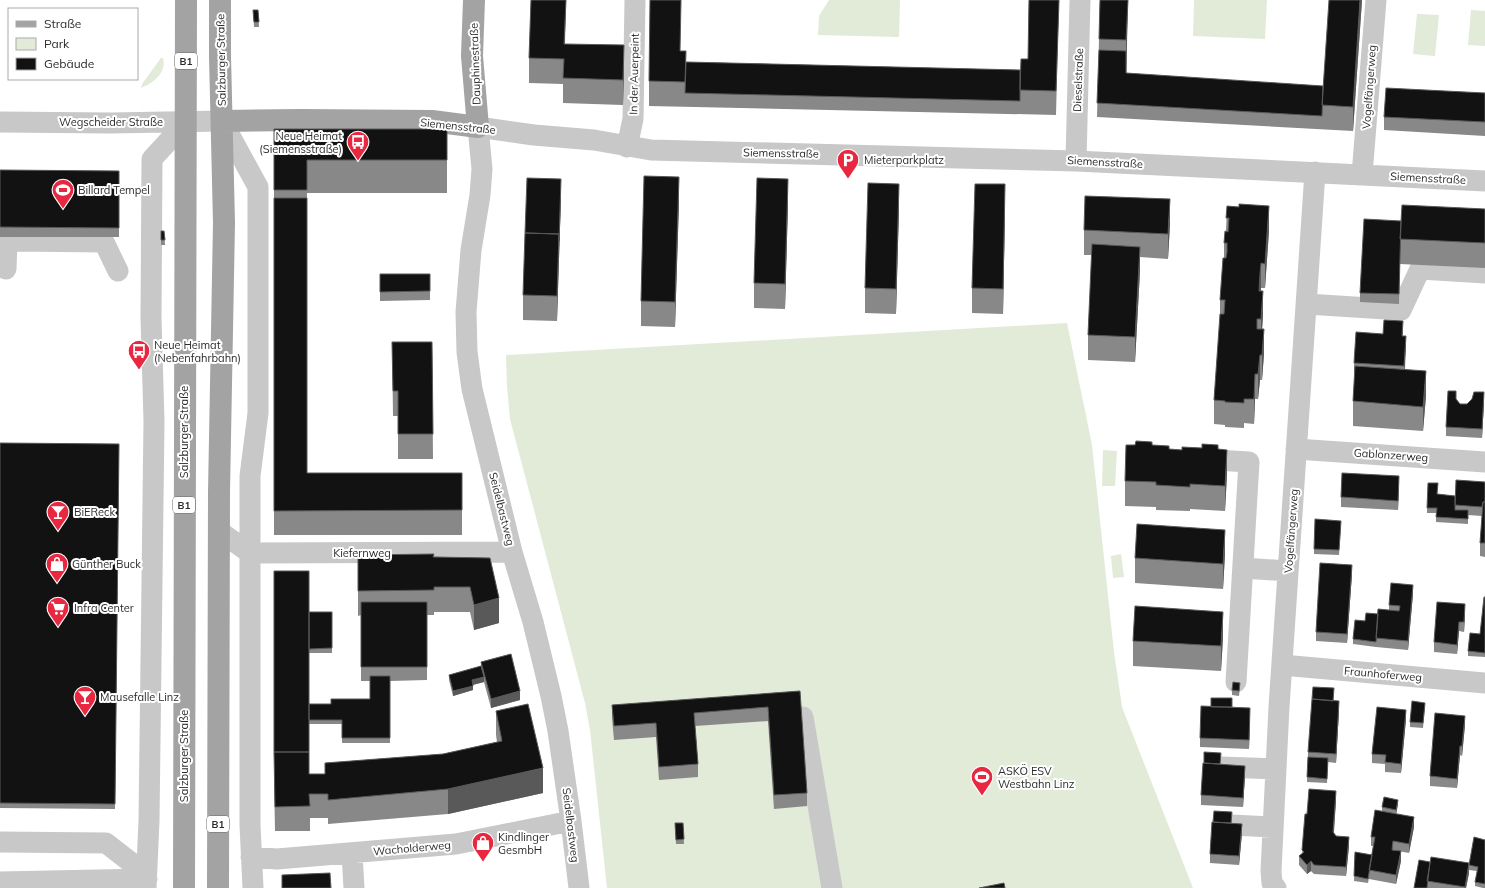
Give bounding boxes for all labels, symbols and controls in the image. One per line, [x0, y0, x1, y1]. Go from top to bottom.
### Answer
legend [8, 8, 138, 80]
street label: Salzburger Straße [213, 14, 229, 106]
text: Straße [44, 16, 81, 31]
street label: Dauphinestraße [467, 23, 483, 105]
street label: In der Auerpeint [626, 33, 642, 115]
text: Park [44, 36, 70, 51]
street label: Vogelfängerweg [1359, 44, 1379, 130]
street label: Dieselstraße [1070, 48, 1086, 112]
road number: B1 [175, 53, 197, 69]
text: Gebäude [44, 56, 94, 71]
street label: Wegscheider Straße [59, 115, 163, 129]
street label: Siemensstraße [420, 115, 496, 137]
place label: Neue Heimat (Siemensstraße) [259, 129, 342, 156]
bus stop icon: Neue Heimat (Siemensstraße) [345, 129, 371, 162]
street label: Siemensstraße [743, 145, 819, 161]
parking icon: Mieterparkplatz [835, 147, 861, 180]
place label: Mieterparkplatz [864, 153, 944, 167]
street label: Siemensstraße [1067, 153, 1143, 171]
street label: Siemensstraße [1390, 169, 1466, 187]
sports icon: Billard Tempel [50, 177, 76, 210]
place label: Billard Tempel [78, 183, 150, 197]
bus stop icon: Neue Heimat (Nebenfahrbahn) [126, 338, 152, 371]
place label: Neue Heimat (Nebenfahrbahn) [154, 338, 241, 365]
street label: Salzburger Straße [177, 386, 191, 478]
street label: Gablonzerweg [1353, 445, 1429, 465]
street label: Seidelbastweg [486, 471, 518, 547]
street label: Vogelfängerweg [1281, 488, 1301, 574]
road number: B1 [173, 497, 195, 513]
bar icon: BiEReck [45, 499, 71, 532]
place label: BiEReck [74, 505, 115, 519]
street label: Kiefernweg [333, 546, 391, 560]
shop icon: Günther Buck [44, 551, 70, 584]
place label: Günther Buck [72, 557, 141, 571]
supermarket icon: Infra Center [45, 595, 71, 628]
place label: Infra Center [74, 601, 134, 615]
street label: Fraunhoferweg [1344, 664, 1422, 684]
bar icon: Mausefalle Linz [72, 684, 98, 717]
place label: Mausefalle Linz [100, 690, 179, 704]
street label: Salzburger Straße [177, 710, 191, 802]
sports icon: ASKÖ ESV Westbahn Linz [969, 764, 995, 797]
place label: ASKÖ ESV Westbahn Linz [998, 764, 1075, 791]
street label: Seidelbastweg [559, 787, 583, 863]
road number: B1 [207, 816, 229, 832]
shop icon: Kindlinger GesmbH [470, 830, 496, 863]
place label: Kindlinger GesmbH [498, 830, 549, 857]
street label: Wacholderweg [373, 838, 451, 858]

